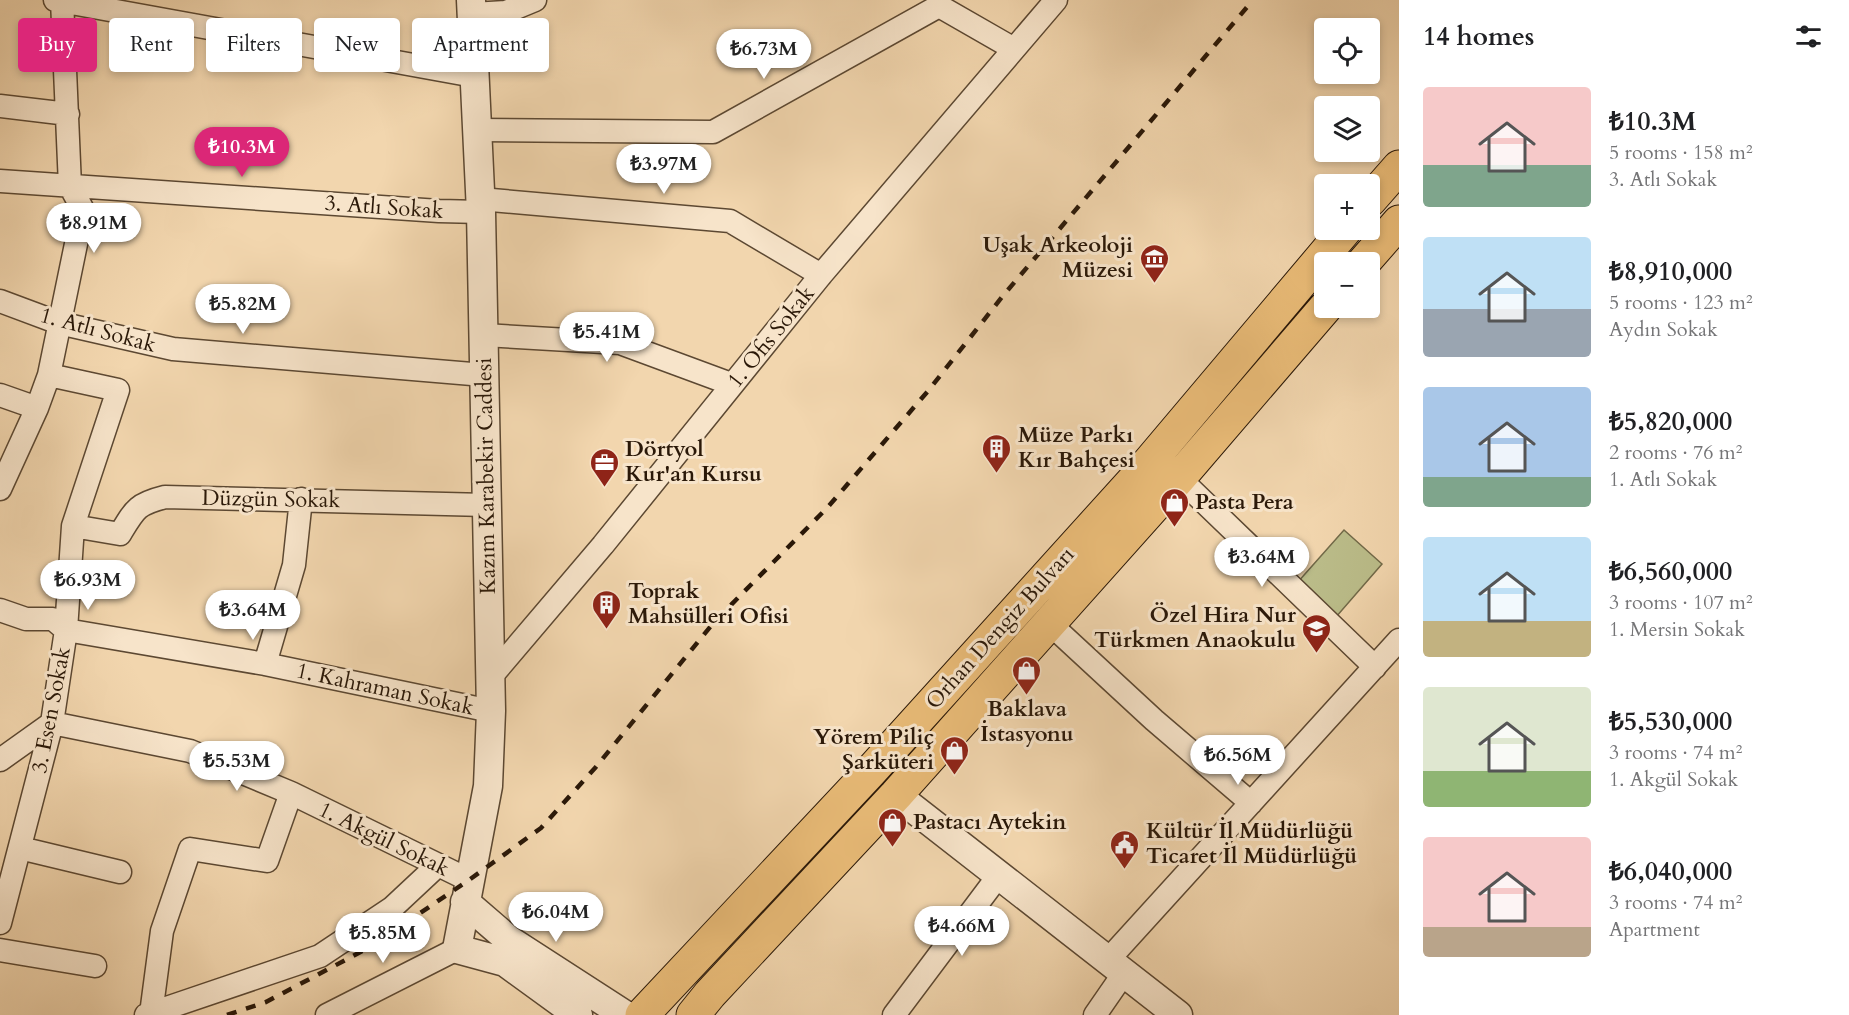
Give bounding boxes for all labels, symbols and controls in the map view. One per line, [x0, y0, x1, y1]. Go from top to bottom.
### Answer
chip: Buy [18, 18, 97, 72]
chip: Rent [109, 18, 194, 72]
chip: Filters [206, 18, 302, 72]
chip: New [314, 18, 400, 72]
chip: Apartment [412, 18, 549, 72]
map controls [1314, 18, 1380, 318]
button: locate [1314, 18, 1380, 84]
text: 14 homes [1423, 19, 1534, 54]
icon: filters [1792, 20, 1825, 53]
pin: ₺6.73M [715, 29, 813, 80]
text: ₺6.73M [730, 35, 798, 62]
button: layers [1314, 96, 1380, 162]
text: ₺10.3M [1609, 104, 1697, 139]
icon: home [1471, 111, 1543, 183]
pin: ₺10.3M [193, 127, 291, 178]
text: ₺10.3M [208, 133, 276, 160]
text: 5 rooms · 158 m² [1609, 139, 1753, 166]
pin: ₺3.97M [615, 144, 713, 195]
text: ₺3.97M [630, 150, 698, 177]
text: 3. Atlı Sokak [1609, 166, 1717, 193]
button: + [1314, 174, 1380, 240]
street label: 3. Atlı Sokak [324, 188, 445, 226]
pin: ₺8.91M [45, 203, 143, 254]
text: ₺8.91M [60, 209, 128, 236]
place label: Uşak Arkeoloji Müzesi [983, 230, 1133, 285]
museum icon: Uşak Arkeoloji Müzesi [1138, 242, 1170, 284]
button: − [1314, 252, 1380, 318]
text: ₺8,910,000 [1609, 254, 1732, 289]
icon: home [1471, 261, 1543, 333]
street label: 1. Ofis Sokak [721, 279, 822, 394]
pin: ₺5.82M [194, 284, 292, 335]
text: 5 rooms · 123 m² [1609, 289, 1753, 316]
text: ₺5.82M [209, 290, 277, 317]
street label: 1. Atlı Sokak [37, 300, 160, 360]
pin: ₺5.41M [558, 312, 656, 363]
text: Aydın Sokak [1609, 316, 1718, 343]
text: ₺5.41M [573, 318, 641, 345]
street label: Kazım Karabekir Caddesi [469, 357, 503, 595]
text: ₺5,820,000 [1609, 404, 1732, 439]
icon: home [1471, 411, 1543, 483]
place label: Müze Parkı Kır Bahçesi [1018, 420, 1135, 475]
building icon: Müze Parkı Kır Bahçesi [981, 432, 1013, 474]
place label: Dörtyol Kur'an Kursu [625, 434, 762, 489]
text: 2 rooms · 76 m² [1609, 439, 1742, 466]
office icon: Dörtyol Kur'an Kursu [588, 446, 620, 488]
text: 1. Atlı Sokak [1609, 466, 1717, 493]
street label: Düzgün Sokak [201, 483, 341, 515]
shop icon: Pasta Pera [1158, 486, 1190, 528]
place label: Pasta Pera [1195, 487, 1294, 517]
pin: ₺3.64M [1213, 537, 1311, 588]
street label: Orhan Dengiz Bulvarı [919, 540, 1081, 716]
text: ₺3.64M [1228, 543, 1296, 570]
text: ₺6,560,000 [1609, 554, 1732, 589]
pin: ₺6.93M [39, 560, 137, 611]
icon: home [1471, 561, 1543, 633]
text: ₺6.93M [54, 566, 122, 593]
place label: Toprak Mahsülleri Ofisi [628, 576, 789, 631]
building icon: Toprak Mahsülleri Ofisi [591, 588, 623, 630]
text: 3 rooms · 107 m² [1609, 589, 1753, 616]
pin: ₺3.64M [204, 590, 302, 641]
text: ₺3.64M [219, 596, 287, 623]
place label: Özel Hira Nur Türkmen Anaokulu [1094, 600, 1296, 655]
school or university icon: Özel Hira Nur Türkmen Anaokulu [1301, 612, 1333, 654]
text: 1. Mersin Sokak [1609, 616, 1745, 643]
street label: 3. Esen Sokak [24, 644, 78, 776]
shop icon: Baklava İstasyonu [1011, 654, 1043, 696]
street label: 1. Kahraman Sokak [293, 656, 477, 723]
place label: Baklava İstasyonu [980, 694, 1074, 749]
text: ₺5,530,000 [1609, 704, 1732, 739]
icon: home [1471, 711, 1543, 783]
place label: Yörem Piliç Şarküteri [813, 722, 934, 777]
shop icon: Yörem Piliç Şarküteri [939, 734, 971, 776]
pin: ₺6.56M [1189, 735, 1287, 786]
text: 3 rooms · 74 m² [1609, 739, 1742, 766]
pin: ₺5.53M [188, 741, 286, 792]
text: ₺6.56M [1204, 741, 1272, 768]
text: ₺5.53M [203, 747, 271, 774]
text: 1. Akgül Sokak [1609, 766, 1738, 793]
street label: 1. Akgül Sokak [314, 794, 455, 884]
shop icon: Pastacı Aytekin [876, 806, 908, 848]
place label: Pastacı Aytekin [913, 807, 1066, 837]
place label: Kültür İl Müdürlüğü Ticaret İl Müdürlüğü [1146, 816, 1357, 871]
public building icon: Kültür İl Müdürlüğü Ticaret İl Müdürlüğü [1109, 828, 1141, 870]
text: ₺6,040,000 [1609, 854, 1732, 889]
icon: home [1471, 861, 1543, 933]
text: 3 rooms · 74 m² [1609, 889, 1742, 916]
pin: ₺6.04M [507, 892, 605, 943]
text: ₺6.04M [522, 898, 590, 925]
pin: ₺4.66M [913, 906, 1011, 957]
text: ₺4.66M [928, 912, 996, 939]
pin: ₺5.85M [334, 913, 432, 964]
text: Apartment [1609, 916, 1700, 943]
text: ₺5.85M [349, 919, 417, 946]

